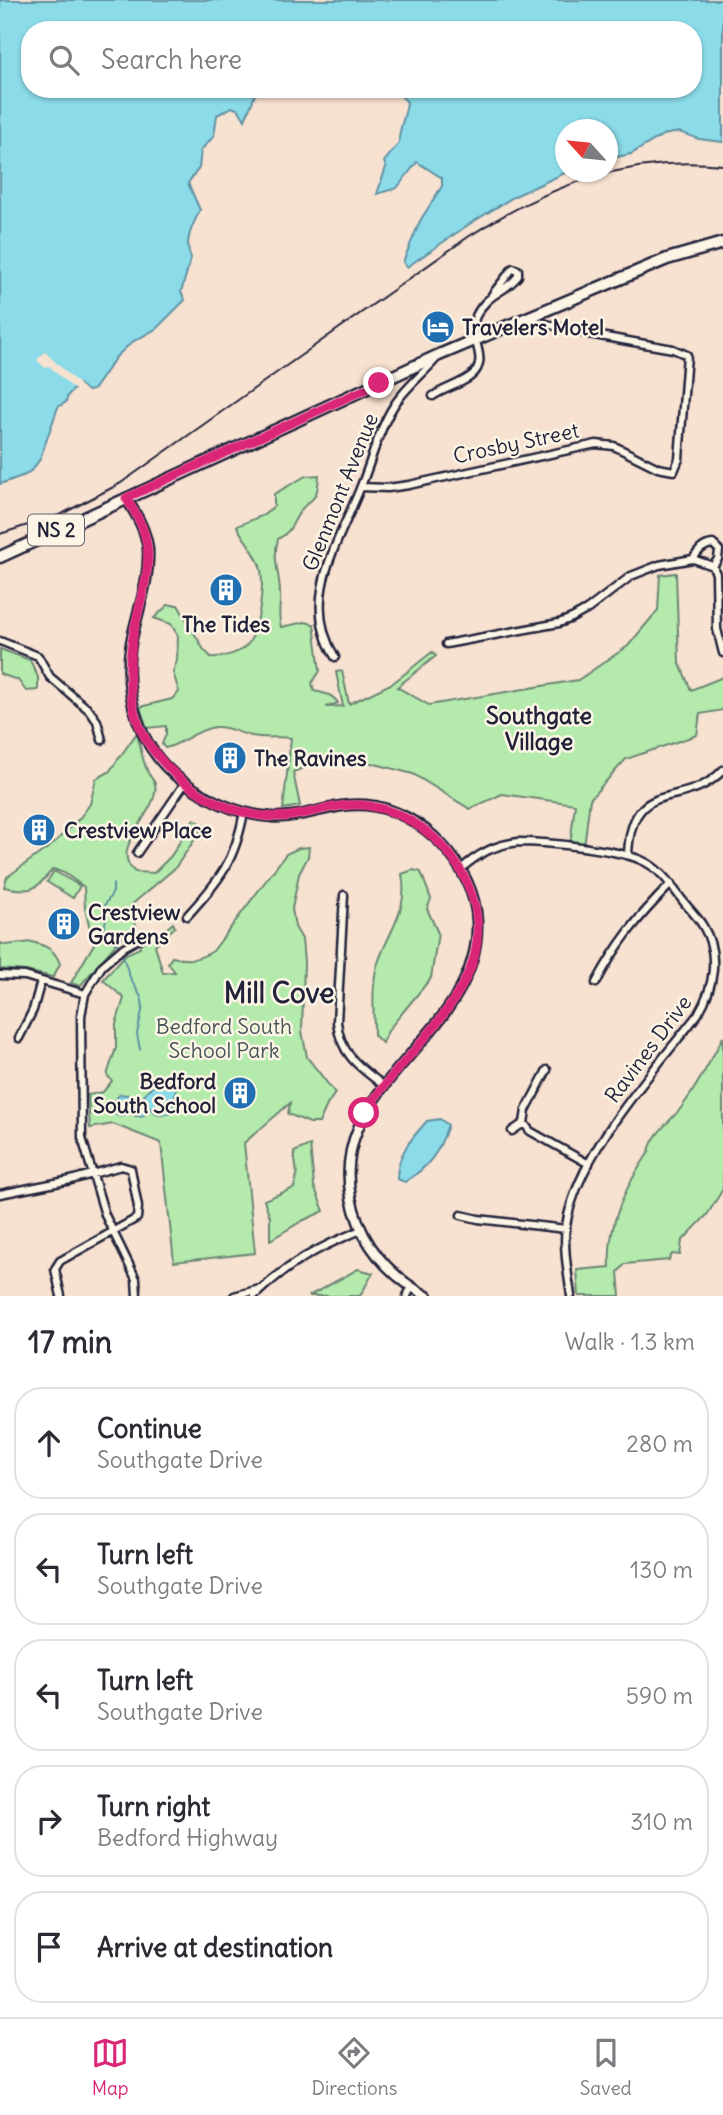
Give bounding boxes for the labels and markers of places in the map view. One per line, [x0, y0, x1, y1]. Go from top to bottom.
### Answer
hotel icon: Travelers Motel [419, 308, 457, 346]
place label: Travelers Motel [462, 314, 604, 341]
building icon: The Tides [207, 571, 245, 609]
place label: The Tides [182, 611, 271, 638]
building icon: The Ravines [211, 739, 249, 777]
place label: The Ravines [254, 745, 367, 772]
building icon: Crestview Place [20, 811, 58, 849]
place label: Crestview Place [64, 817, 212, 844]
place label: Crestview Gardens [88, 899, 181, 950]
building icon: Crestview Gardens [45, 905, 83, 943]
place label: Bedford South School [93, 1068, 217, 1119]
building icon: Bedford South School [221, 1074, 259, 1112]

